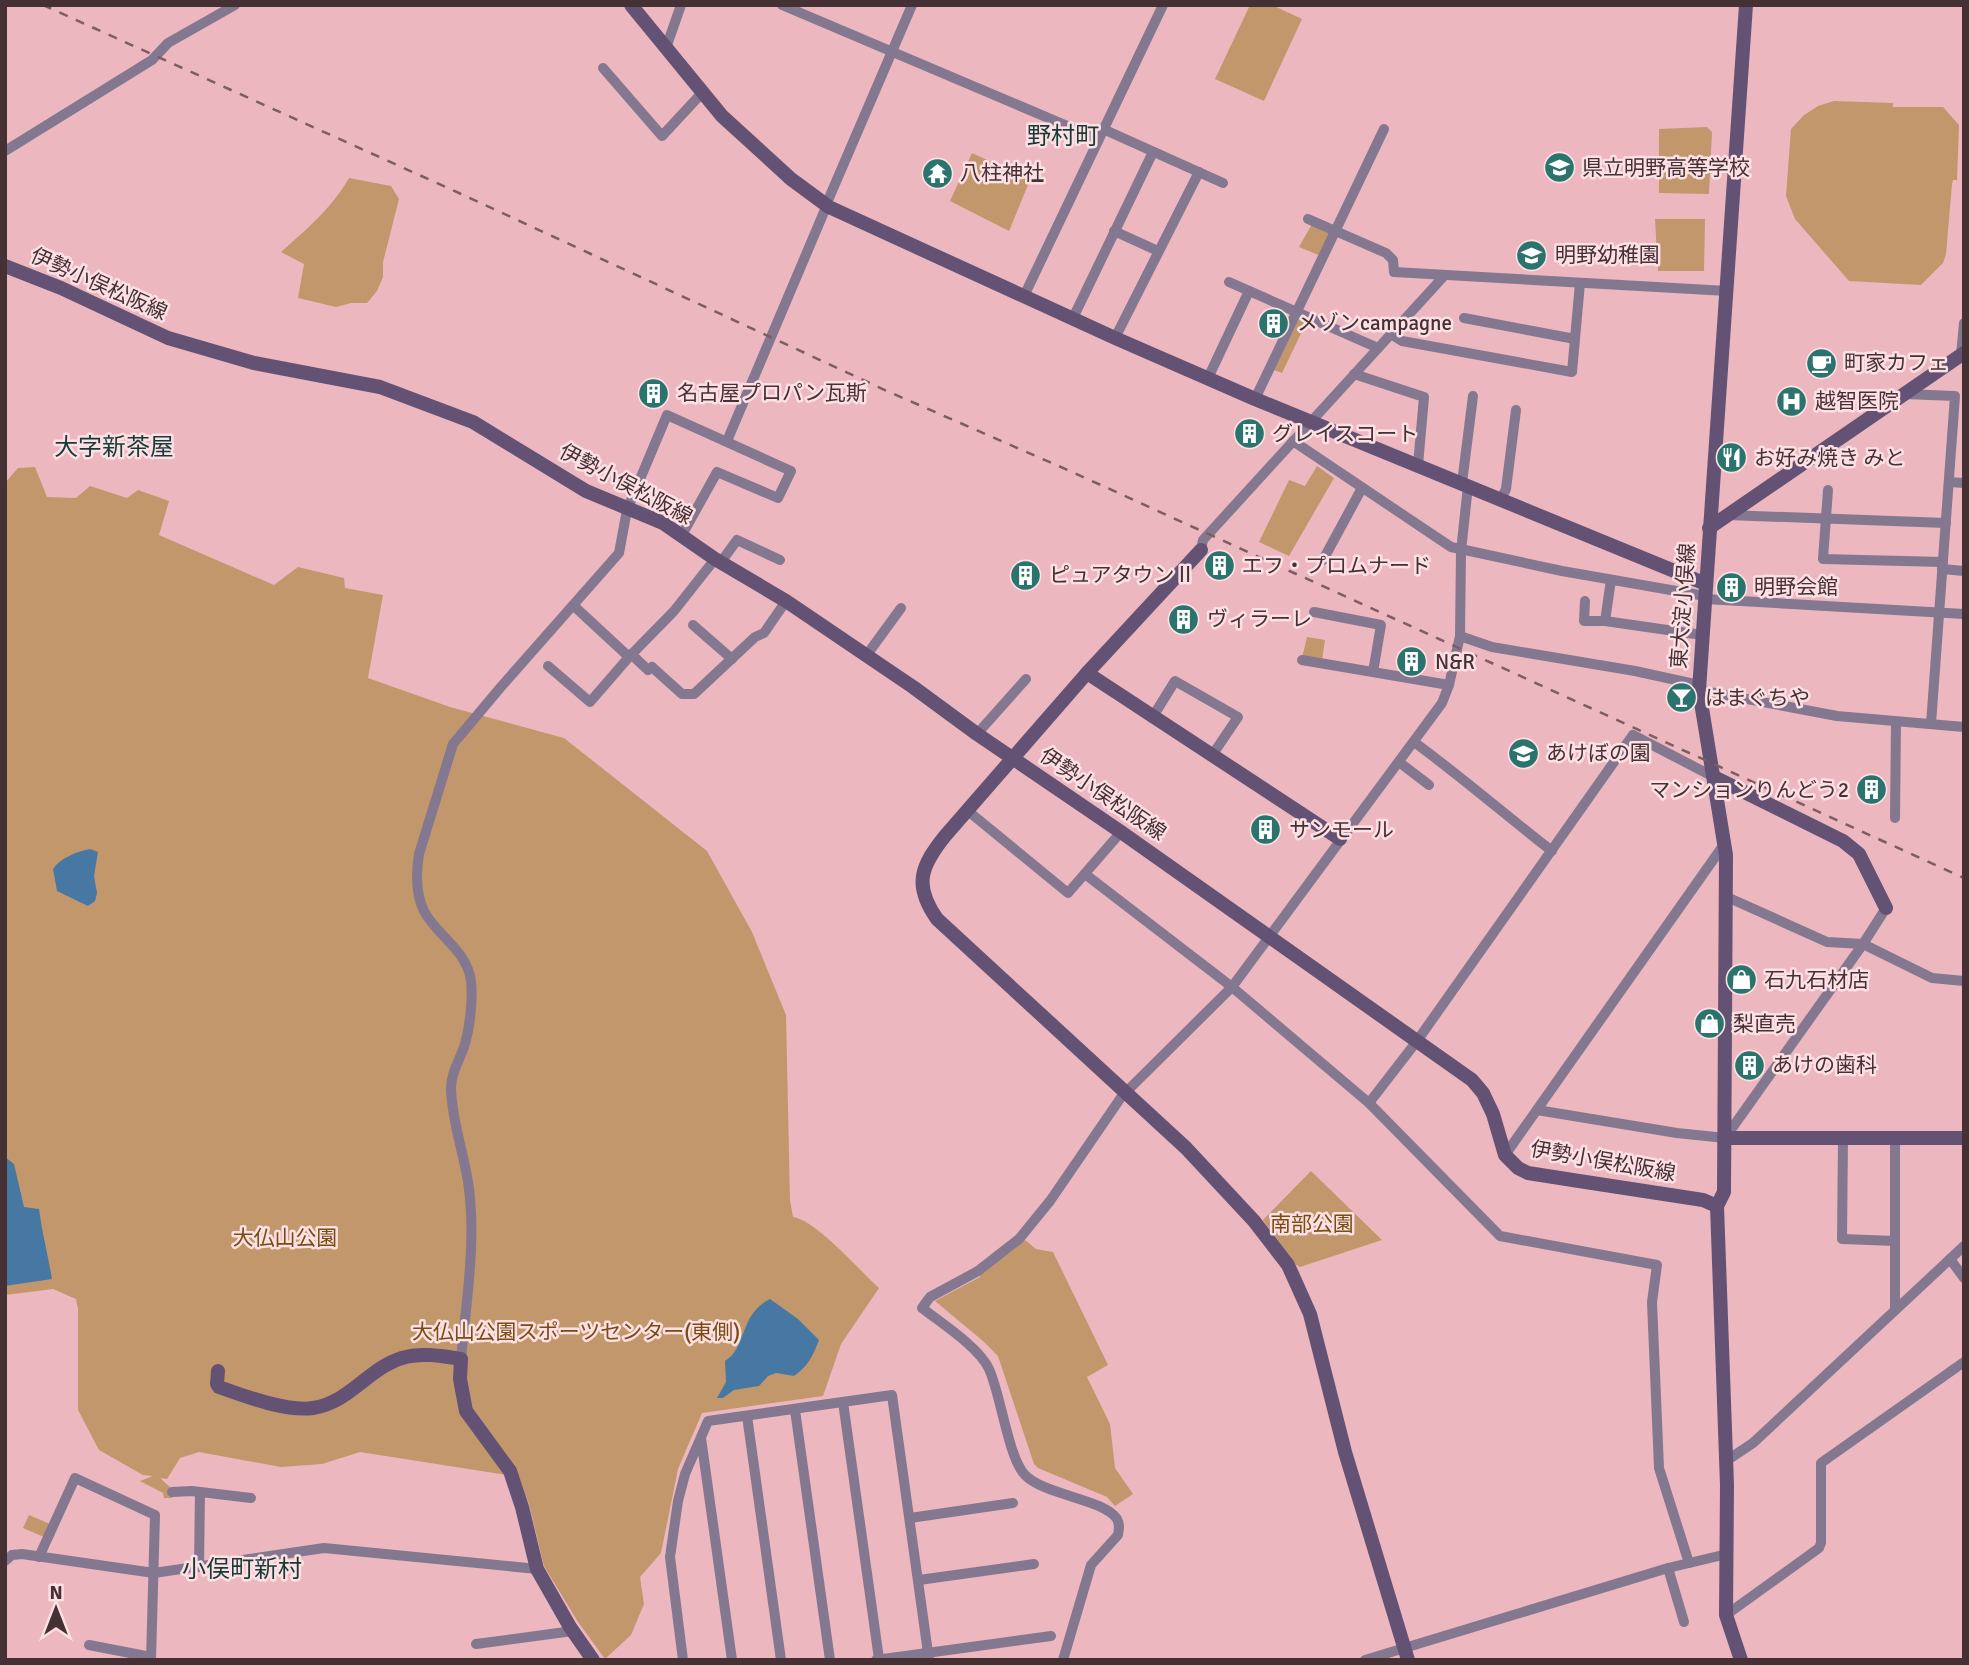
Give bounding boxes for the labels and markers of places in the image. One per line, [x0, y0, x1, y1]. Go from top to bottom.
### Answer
school or university icon: 県立明野高等学校 [1542, 151, 1576, 185]
place label: 県立明野高等学校 [1582, 155, 1750, 181]
temple icon: 八柱神社 [920, 156, 954, 190]
place label: 八柱神社 [960, 160, 1044, 186]
school or university icon: 明野幼稚園 [1515, 238, 1549, 272]
place label: 明野幼稚園 [1555, 242, 1660, 268]
building icon: メゾンcampagne [1257, 306, 1291, 340]
place label: メゾンcampagne [1297, 310, 1452, 336]
cafe icon: 町家カフェ [1804, 346, 1838, 380]
place label: 町家カフェ [1844, 350, 1949, 376]
building icon: 名古屋プロパン瓦斯 [637, 376, 671, 410]
place label: 名古屋プロパン瓦斯 [677, 380, 867, 406]
hospital icon: 越智医院 [1775, 384, 1809, 418]
place label: 越智医院 [1815, 388, 1899, 414]
building icon: グレイスコート [1232, 417, 1266, 451]
place label: グレイスコート [1272, 421, 1418, 447]
restaurant icon: お好み焼き みと [1714, 441, 1748, 475]
place label: お好み焼き みと [1754, 445, 1906, 471]
building icon: エフ・プロムナード [1202, 549, 1236, 583]
place label: エフ・プロムナード [1242, 553, 1431, 579]
building icon: ピュアタウンⅡ [1009, 558, 1043, 592]
place label: ピュアタウンⅡ [1049, 562, 1196, 588]
building icon: 明野会館 [1714, 570, 1748, 604]
place label: 明野会館 [1754, 574, 1838, 600]
building icon: ヴィラーレ [1167, 602, 1201, 636]
place label: ヴィラーレ [1207, 606, 1312, 632]
building icon: N&R [1395, 645, 1429, 679]
place label: N&R [1435, 649, 1475, 675]
bar icon: はまぐちや [1665, 681, 1699, 715]
place label: はまぐちや [1705, 685, 1810, 711]
school or university icon: あけぼの園 [1506, 736, 1540, 770]
place label: あけぼの園 [1546, 740, 1651, 766]
building icon: マンションりんどう2 [1855, 773, 1889, 807]
place label: マンションりんどう2 [1649, 777, 1849, 803]
building icon: サンモール [1249, 813, 1283, 847]
place label: サンモール [1289, 817, 1394, 843]
shop icon: 石九石材店 [1724, 963, 1758, 997]
place label: 石九石材店 [1764, 967, 1869, 993]
shop icon: 梨直売 [1693, 1007, 1727, 1041]
place label: 梨直売 [1733, 1011, 1796, 1037]
building icon: あけの歯科 [1732, 1048, 1766, 1082]
place label: あけの歯科 [1772, 1052, 1877, 1078]

